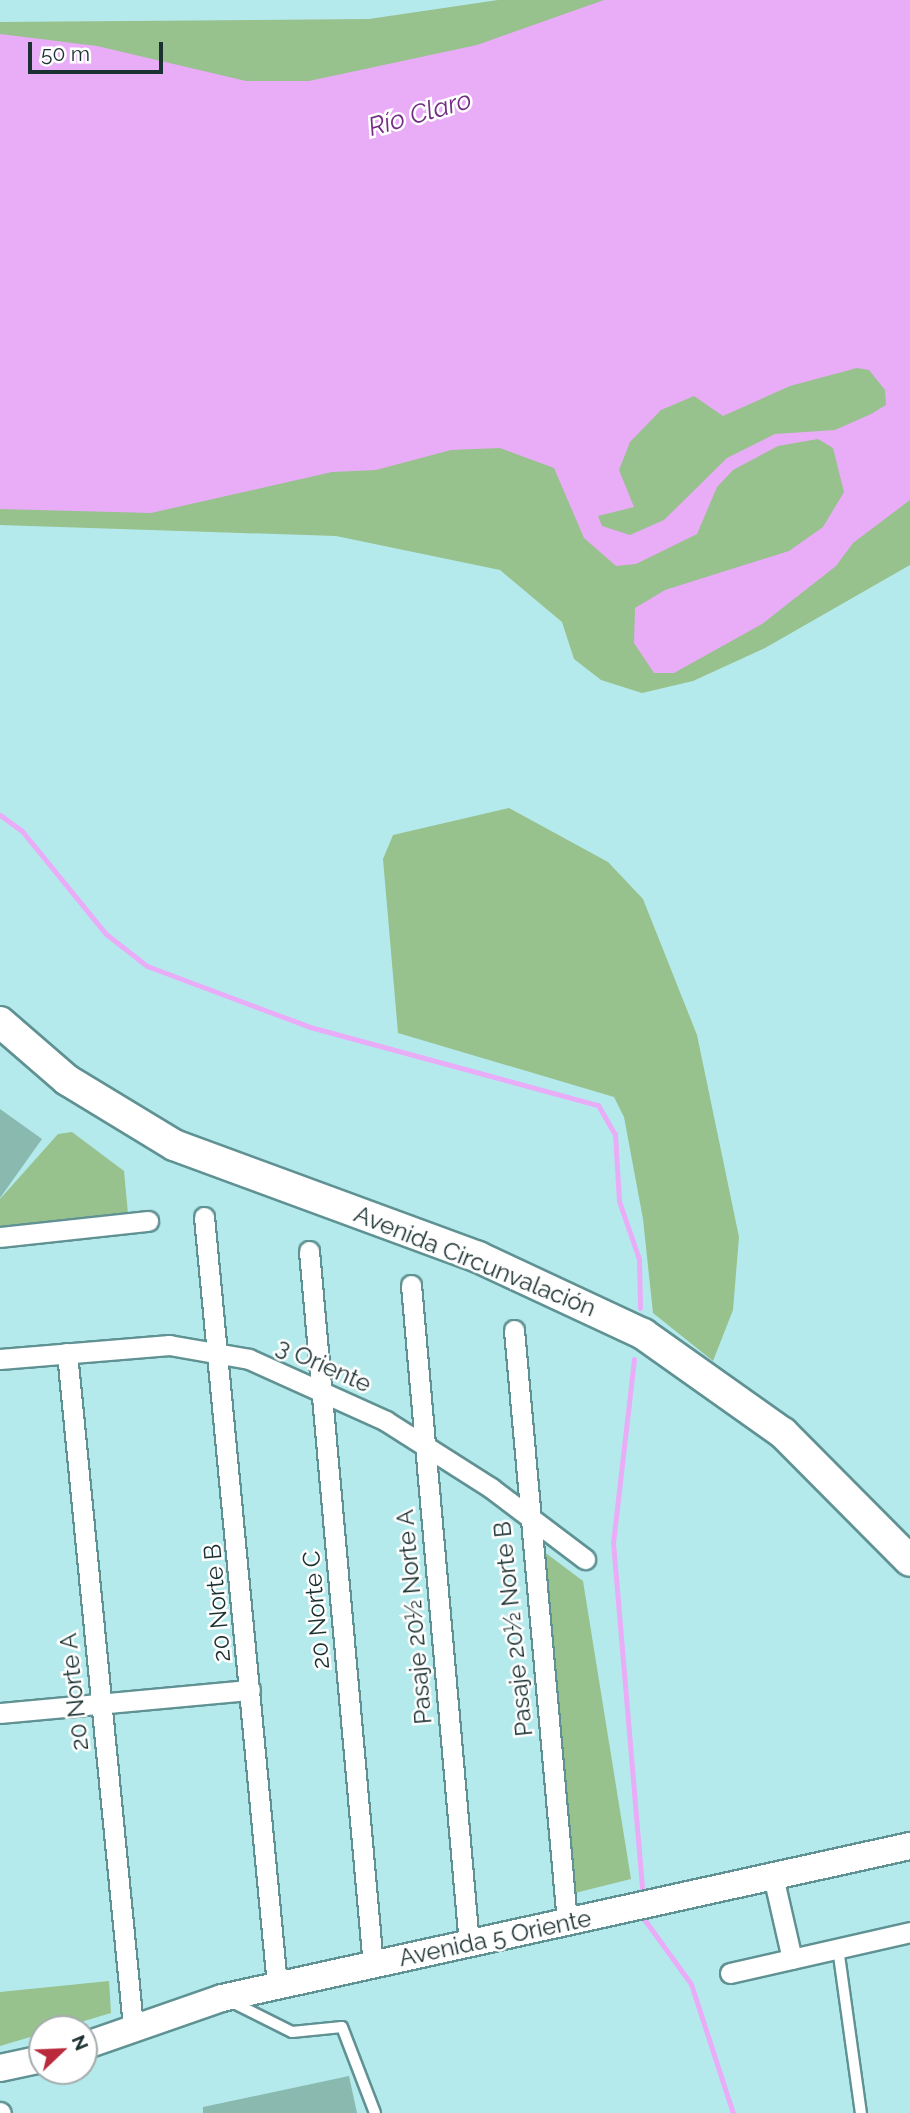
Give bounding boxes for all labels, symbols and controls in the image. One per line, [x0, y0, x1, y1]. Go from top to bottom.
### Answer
scale bar [32, 28, 166, 72]
text: 50 m [41, 41, 90, 66]
water label: Río Claro [365, 84, 475, 144]
street label: Avenida Circunvalación [350, 1199, 600, 1323]
street label: 3 Oriente [272, 1331, 376, 1399]
street label: Pasaje 20½ Norte A [390, 1508, 438, 1726]
street label: Pasaje 20½ Norte B [487, 1520, 539, 1738]
street label: 20 Norte B [197, 1543, 237, 1663]
street label: 20 Norte C [296, 1550, 336, 1670]
street label: 20 Norte A [53, 1632, 95, 1752]
street label: Avenida 5 Oriente [396, 1904, 594, 1972]
north arrow [28, 2015, 98, 2085]
text: N [68, 2032, 93, 2054]

